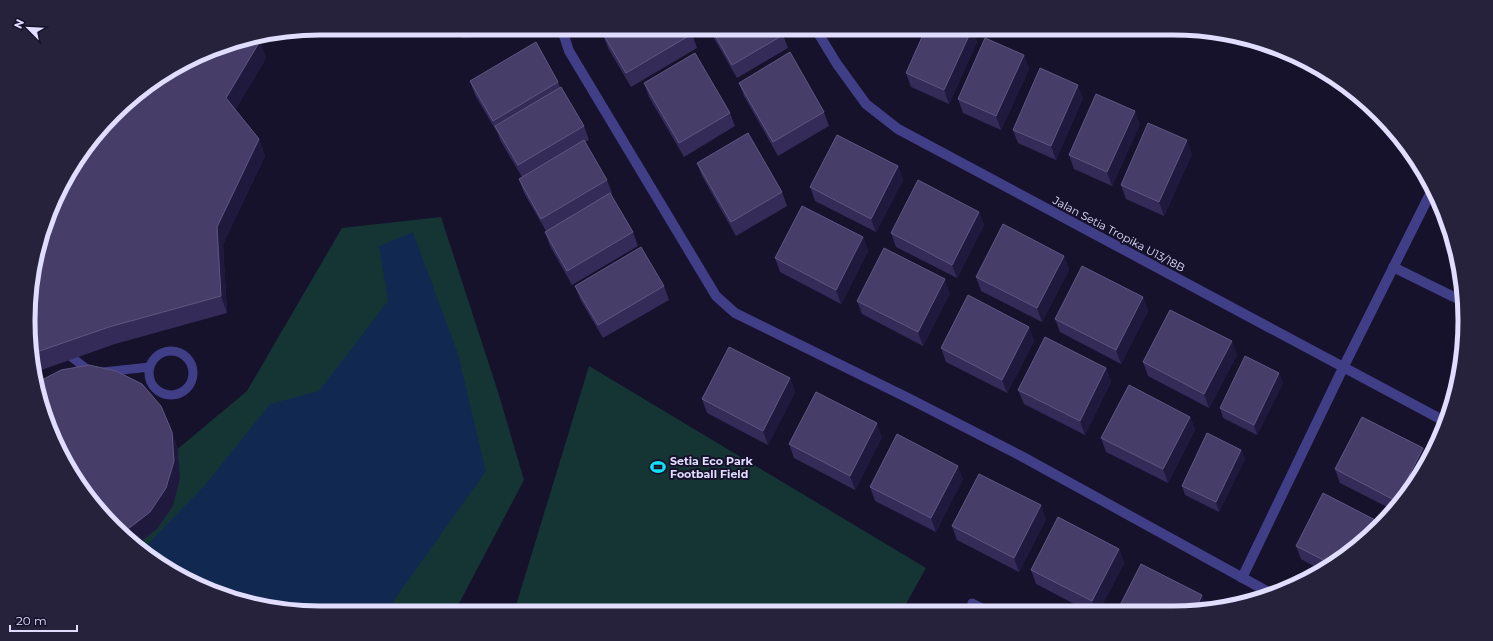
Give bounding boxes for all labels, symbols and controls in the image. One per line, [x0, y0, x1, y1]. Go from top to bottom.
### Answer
north arrow [8, 8, 48, 48]
text: N [11, 17, 27, 31]
street label: Jalan Setia Tropika U13/18B [1050, 193, 1188, 275]
place label: Setia Eco Park Football Field [670, 454, 753, 481]
sports icon: Setia Eco Park Football Field [649, 458, 667, 476]
scale bar [10, 607, 77, 633]
text: 20 m [16, 613, 47, 628]

